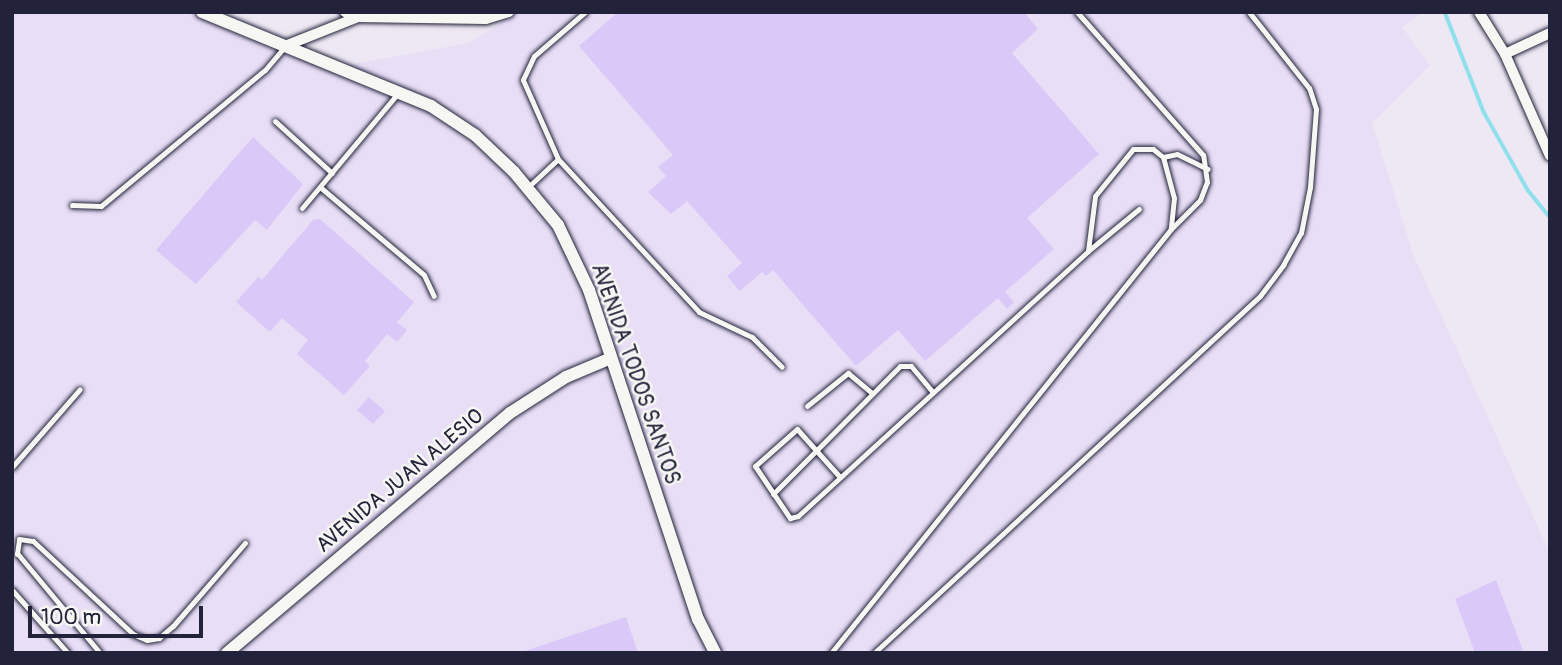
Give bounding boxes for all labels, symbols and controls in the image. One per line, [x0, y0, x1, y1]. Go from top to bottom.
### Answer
street label: AVENIDA TODOS SANTOS [585, 260, 685, 488]
street label: AVENIDA JUAN ALESIO [311, 404, 489, 558]
scale bar [32, 592, 206, 636]
text: 100 m [41, 604, 101, 631]

